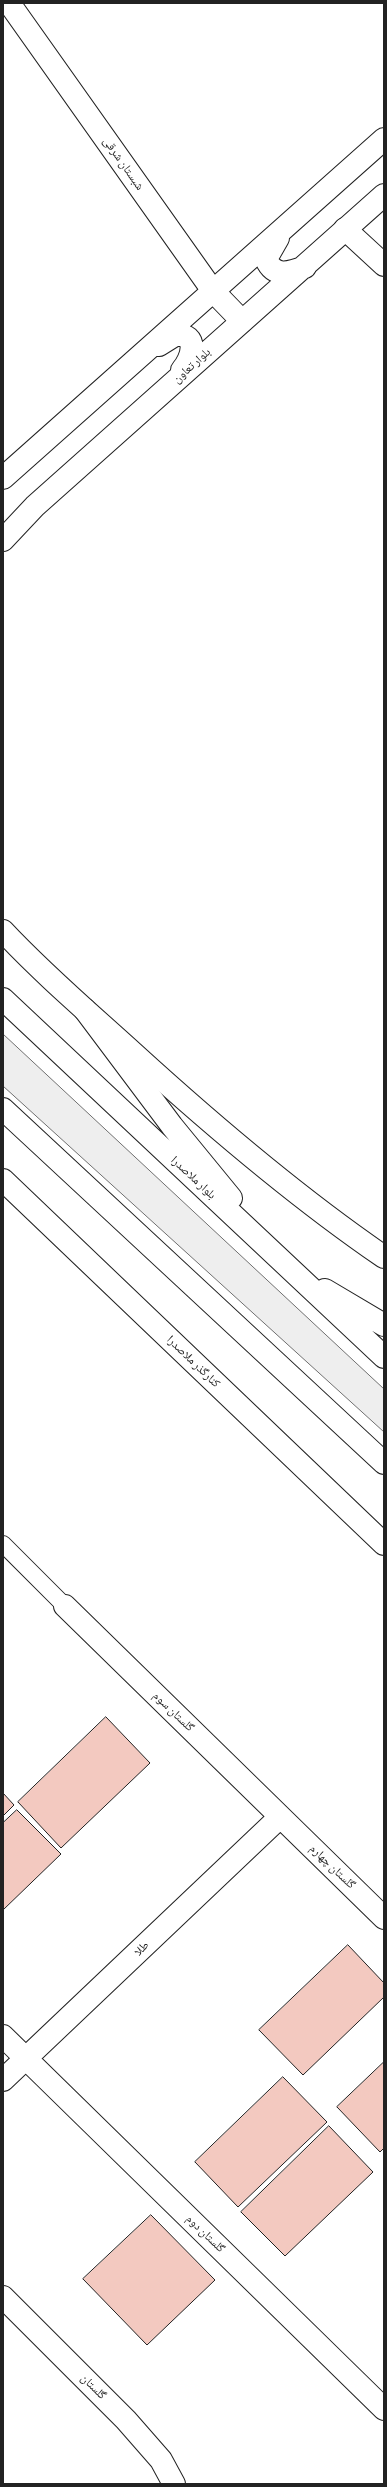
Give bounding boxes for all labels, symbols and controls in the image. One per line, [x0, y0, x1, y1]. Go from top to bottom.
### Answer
street label: شبستان شرقی [99, 135, 147, 193]
street label: بلوار تعاون [170, 345, 214, 387]
street label: بلوار ملاصدرا [167, 1153, 219, 1203]
street label: کنارگذر ملاصدرا [163, 1333, 223, 1391]
street label: گلستان سوم [149, 1689, 197, 1735]
street label: گلستان چهارم [306, 1842, 358, 1892]
street label: طلا [132, 1939, 152, 1959]
street label: گلستان دوم [183, 2212, 227, 2256]
street label: گلستان [77, 2371, 109, 2403]

